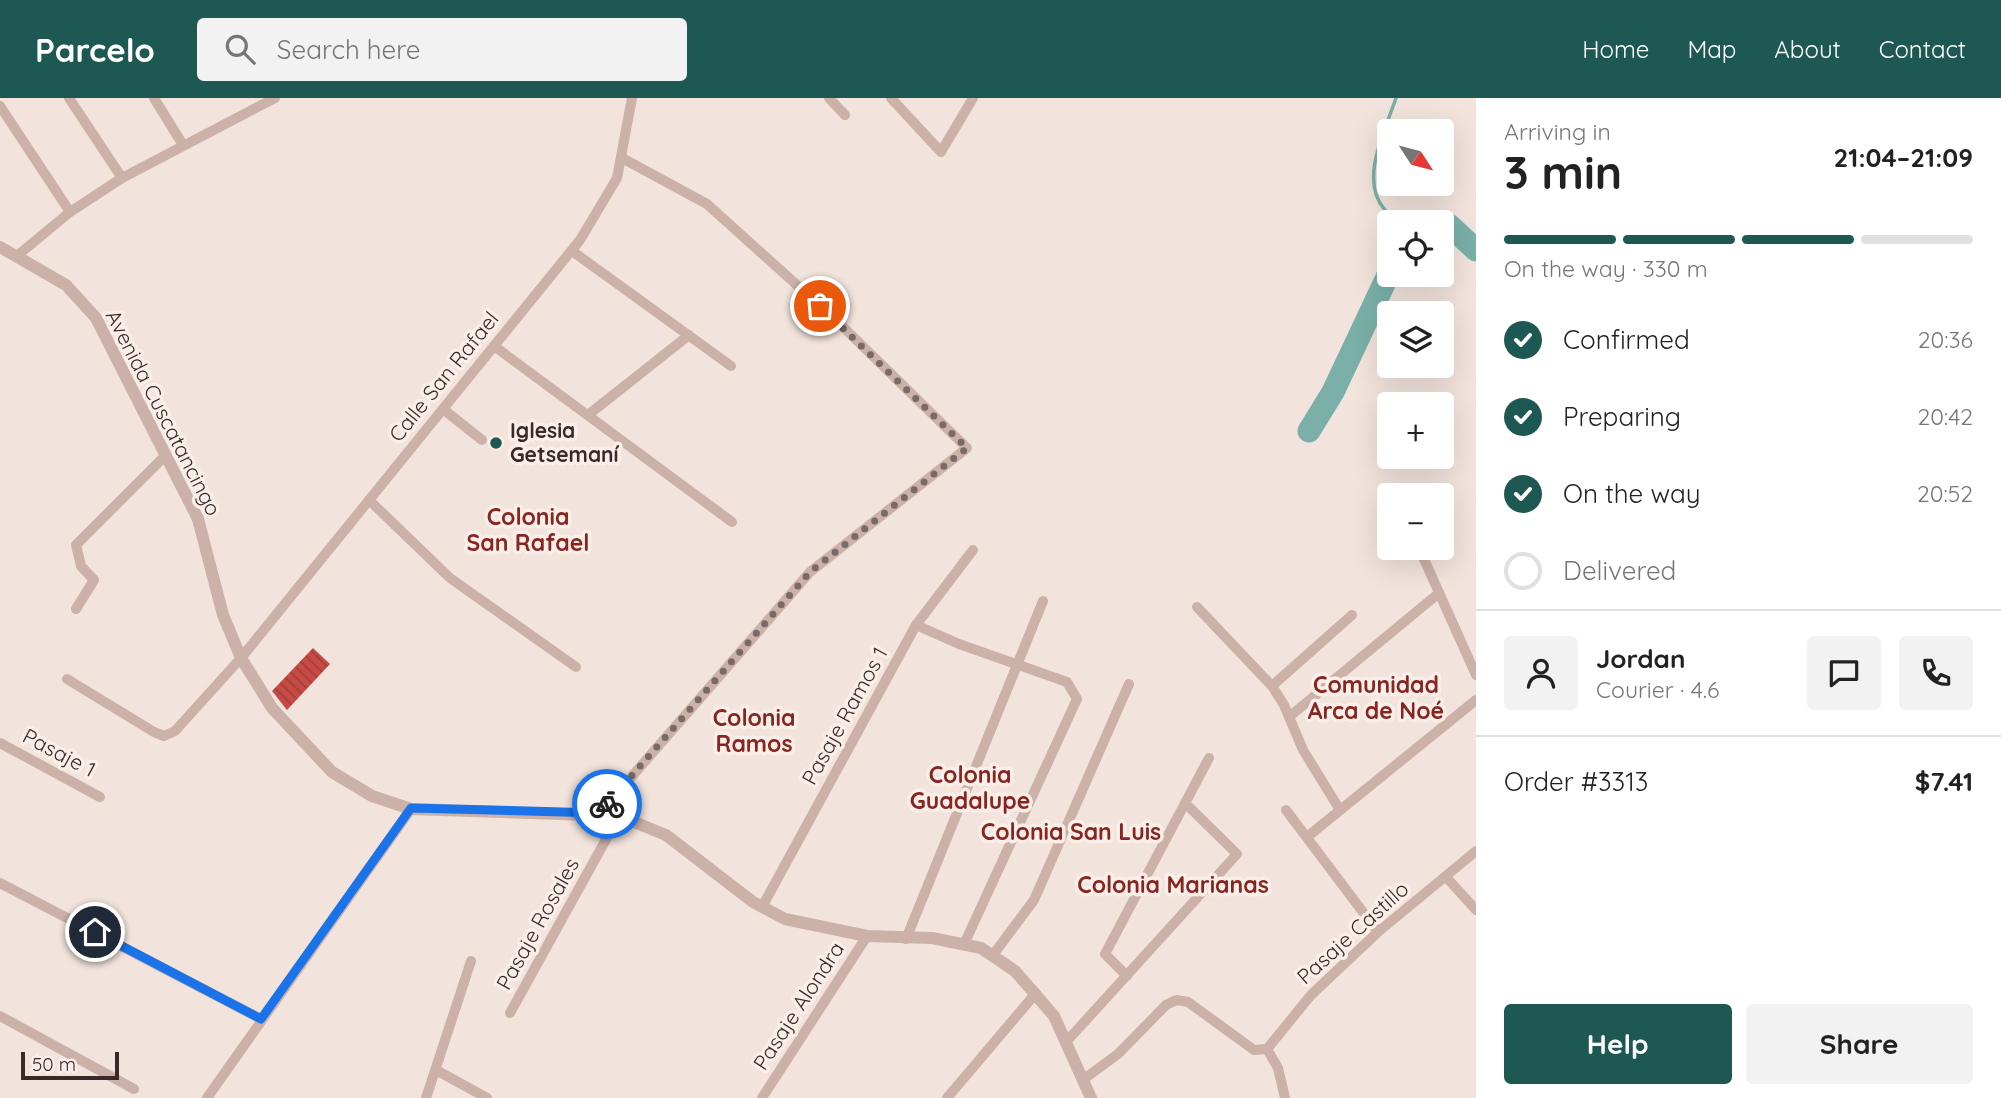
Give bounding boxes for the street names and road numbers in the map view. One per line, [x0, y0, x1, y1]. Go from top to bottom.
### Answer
street label: Avenida Cuscatancingo [101, 305, 227, 520]
street label: Calle San Rafael [383, 306, 504, 447]
street label: Pasaje Ramos 1 [796, 642, 893, 789]
street label: Pasaje 1 [19, 722, 100, 782]
street label: Pasaje Rosales [490, 853, 584, 994]
street label: Pasaje Castillo [1291, 875, 1413, 989]
street label: Pasaje Alondra [747, 937, 849, 1074]

